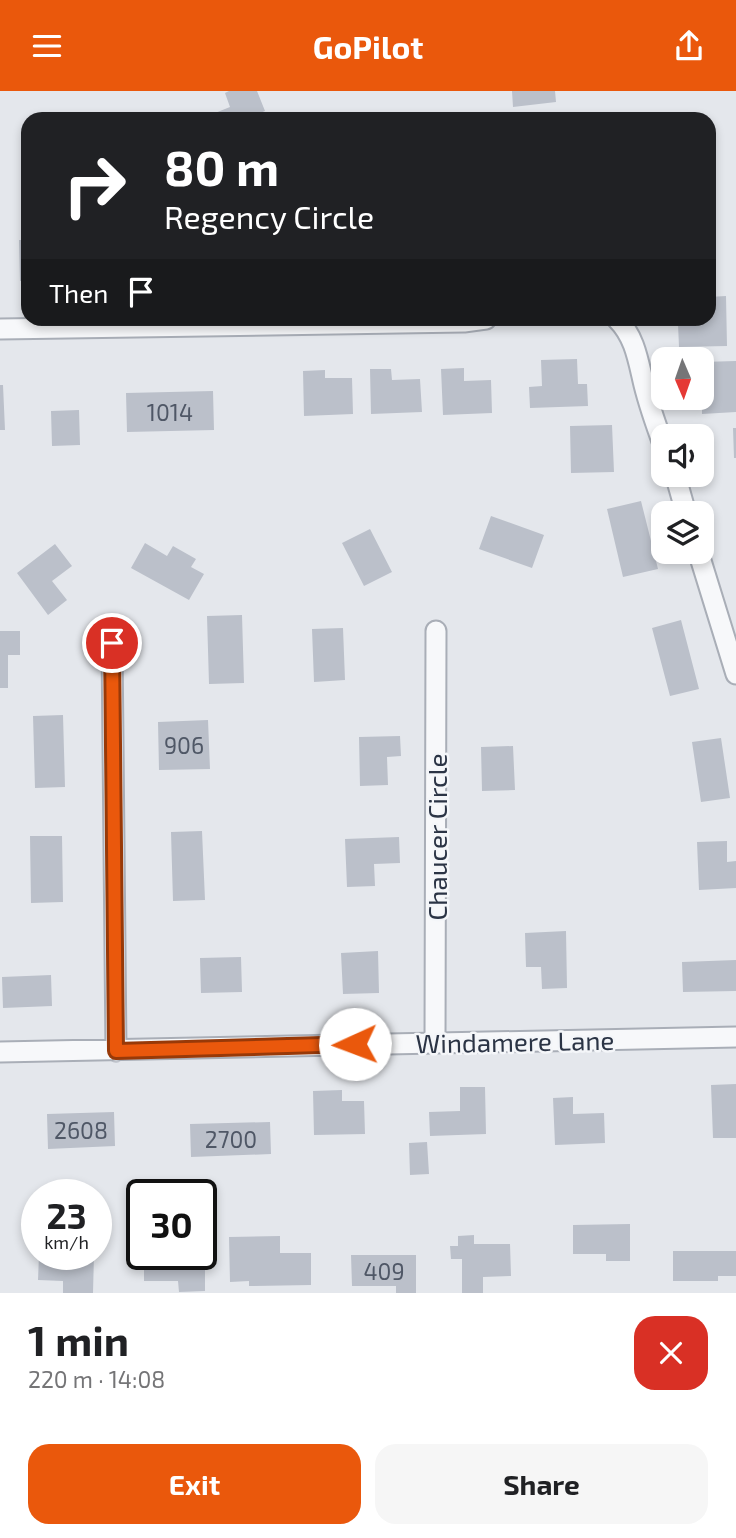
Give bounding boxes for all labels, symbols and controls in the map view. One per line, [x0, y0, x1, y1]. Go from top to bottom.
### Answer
icon: menu [28, 27, 66, 65]
text: GoPilot [313, 27, 423, 65]
icon: share [670, 27, 708, 65]
text: 80 m [164, 137, 279, 196]
icon: right [49, 140, 140, 231]
text: Regency Circle [164, 197, 374, 235]
icon: arrive [122, 273, 160, 311]
text: Then [49, 277, 108, 308]
north arrow [651, 347, 714, 409]
map controls [651, 347, 714, 564]
house number: 1014 [147, 398, 193, 426]
button: sound [651, 424, 714, 487]
button: layers [651, 501, 714, 564]
pin [82, 613, 142, 673]
icon: arrive [93, 624, 131, 662]
house number: 906 [164, 731, 204, 759]
street label: Chaucer Circle [421, 754, 452, 920]
position arrow [318, 1007, 392, 1081]
street label: Windamere Lane [415, 1024, 615, 1058]
house number: 2608 [54, 1116, 108, 1144]
house number: 2700 [205, 1125, 257, 1153]
speed limit sign: 30 [126, 1179, 217, 1270]
text: 23 [46, 1194, 87, 1236]
text: km/h [44, 1231, 89, 1253]
house number: 409 [363, 1257, 405, 1285]
text: 1 min [28, 1314, 129, 1364]
button: close [634, 1316, 708, 1390]
text: 220 m · 14:08 [28, 1365, 165, 1393]
button: Exit [28, 1444, 361, 1524]
button: Share [375, 1444, 708, 1524]

